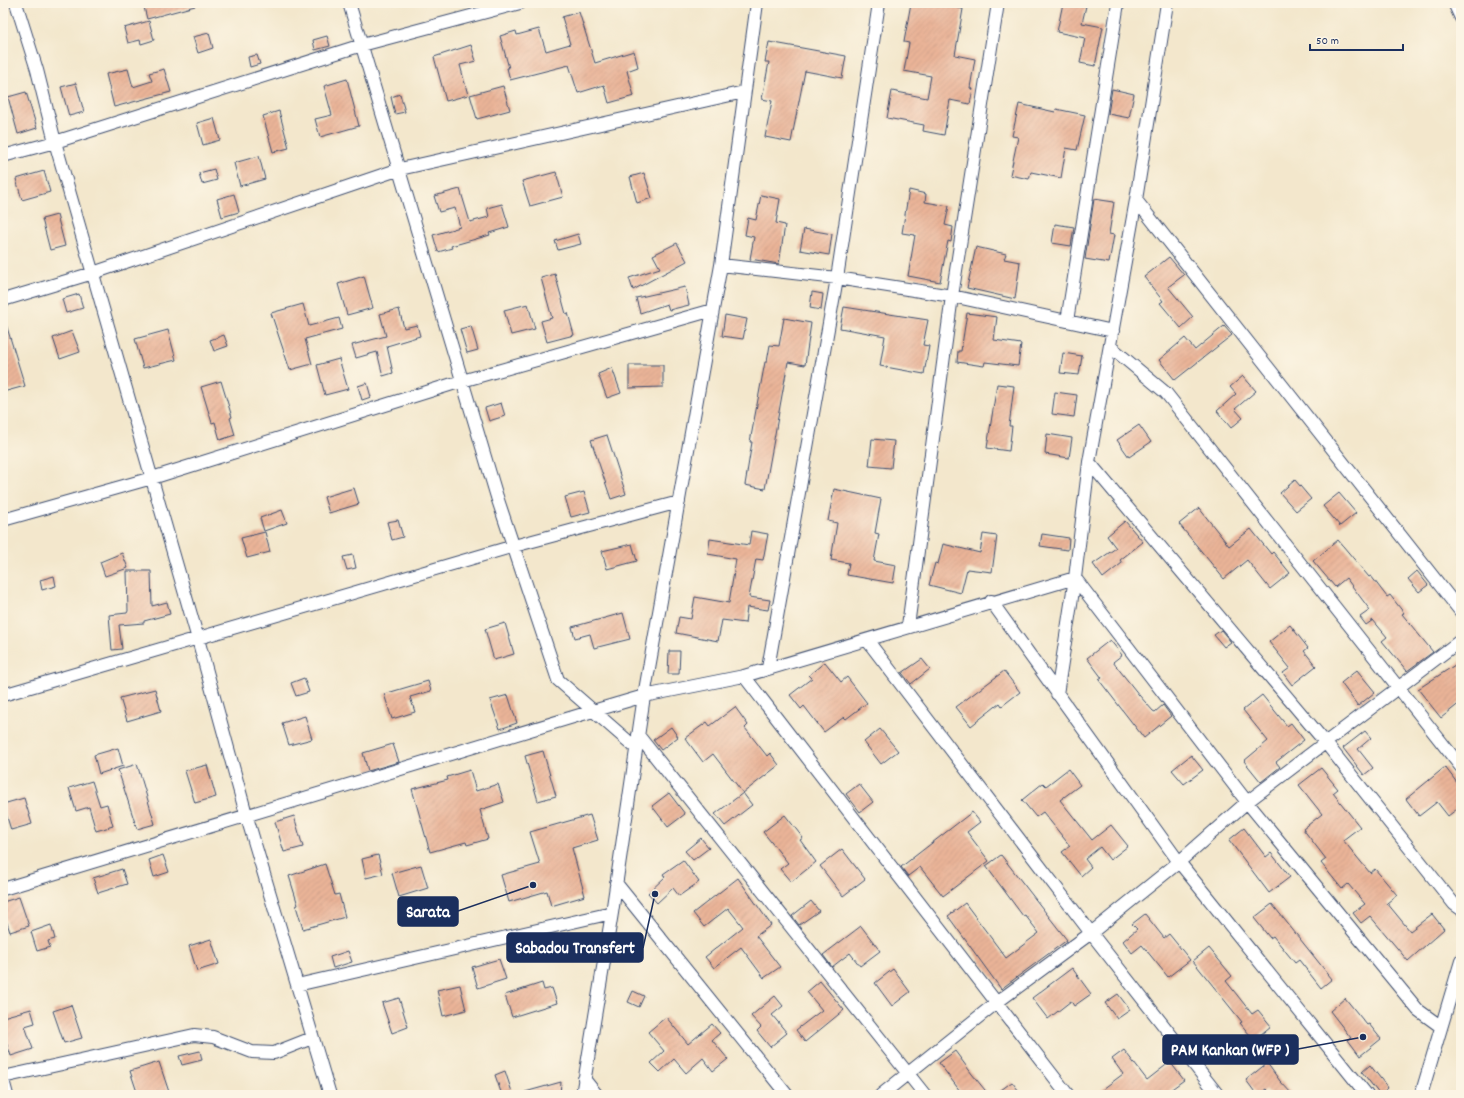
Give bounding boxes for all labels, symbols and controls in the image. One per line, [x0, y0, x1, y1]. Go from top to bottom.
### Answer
scale bar [1310, 26, 1403, 52]
text: 50 m [1316, 33, 1339, 50]
callout: Sarata [398, 897, 458, 926]
text: Sarata [406, 902, 451, 926]
callout: Sabadou Transfert [507, 933, 643, 962]
text: Sabadou Transfert [515, 938, 636, 962]
callout: PAM Kankan (WFP ) [1163, 1035, 1298, 1064]
text: PAM Kankan (WFP ) [1171, 1040, 1290, 1064]

